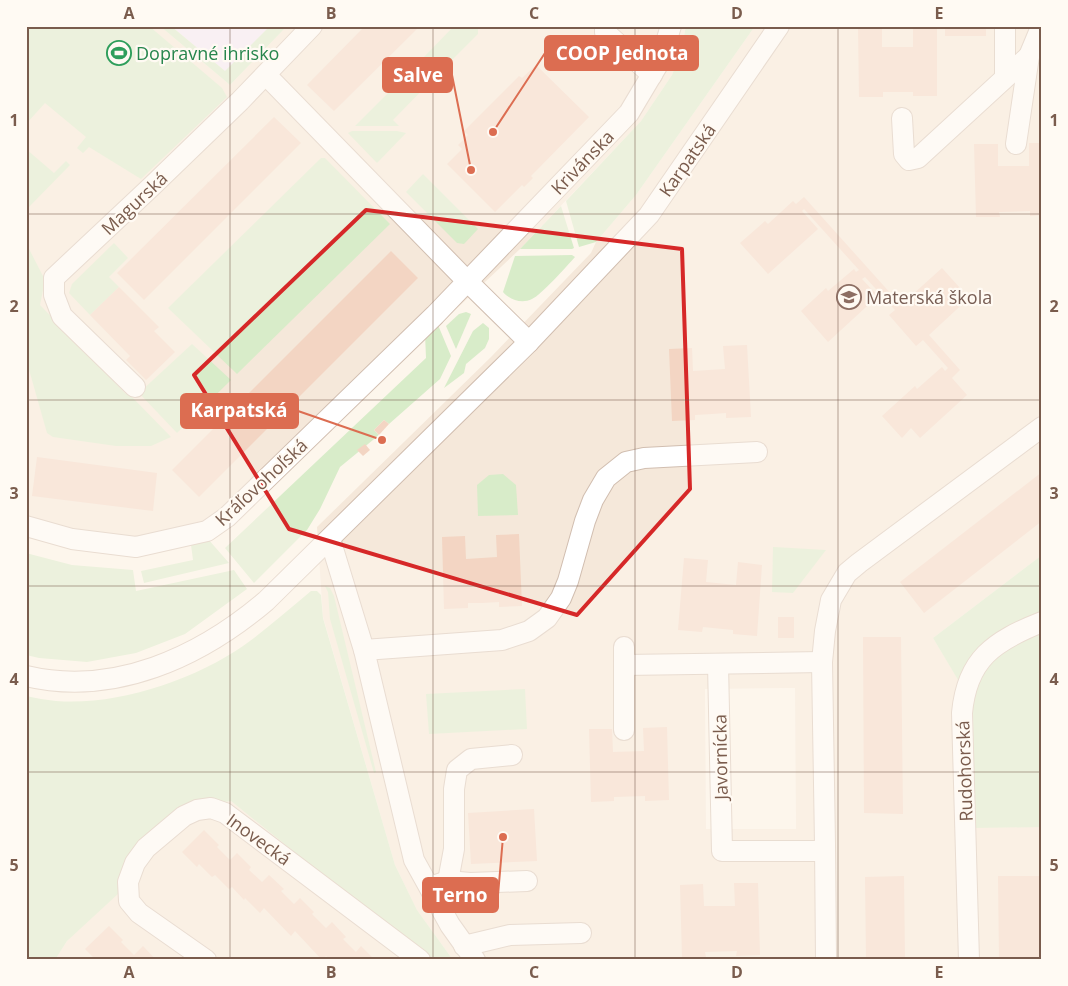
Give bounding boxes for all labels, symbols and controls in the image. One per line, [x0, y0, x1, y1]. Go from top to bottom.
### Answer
text: A [123, 2, 135, 24]
text: B [326, 2, 336, 24]
text: C [529, 2, 539, 24]
text: D [731, 2, 743, 24]
text: E [935, 2, 944, 24]
callout: COOP Jednota [545, 36, 698, 70]
sports icon: Dopravné ihrisko [106, 40, 132, 66]
text: COOP Jednota [556, 40, 688, 66]
place label: Dopravné ihrisko [136, 41, 279, 65]
callout: Salve [383, 58, 452, 92]
text: Salve [393, 62, 443, 88]
text: 1 [9, 109, 19, 131]
text: 1 [1049, 109, 1059, 131]
street label: Karpatská [653, 119, 721, 201]
street label: Krivánska [545, 125, 619, 199]
street label: Magurská [96, 166, 172, 240]
school or university icon: Materská škola [836, 284, 862, 310]
place label: Materská škola [866, 285, 992, 309]
text: 2 [9, 295, 19, 317]
text: 2 [1049, 295, 1059, 317]
callout: Karpatská [181, 394, 298, 428]
text: Karpatská [190, 397, 288, 423]
street label: Kráľovohoľská [210, 433, 312, 531]
text: 3 [9, 482, 19, 504]
text: 3 [1049, 482, 1059, 504]
text: 4 [9, 668, 19, 690]
text: 4 [1049, 668, 1059, 690]
street label: Javornícka [707, 714, 733, 802]
street label: Rudohorská [950, 720, 978, 822]
street label: Inovecká [222, 808, 296, 870]
text: 5 [9, 854, 19, 876]
text: 5 [1049, 854, 1059, 876]
callout: Terno [423, 878, 498, 912]
text: Terno [432, 882, 488, 908]
text: A [123, 961, 135, 983]
text: B [326, 961, 336, 983]
text: C [529, 961, 539, 983]
text: D [731, 961, 743, 983]
text: E [935, 961, 944, 983]

